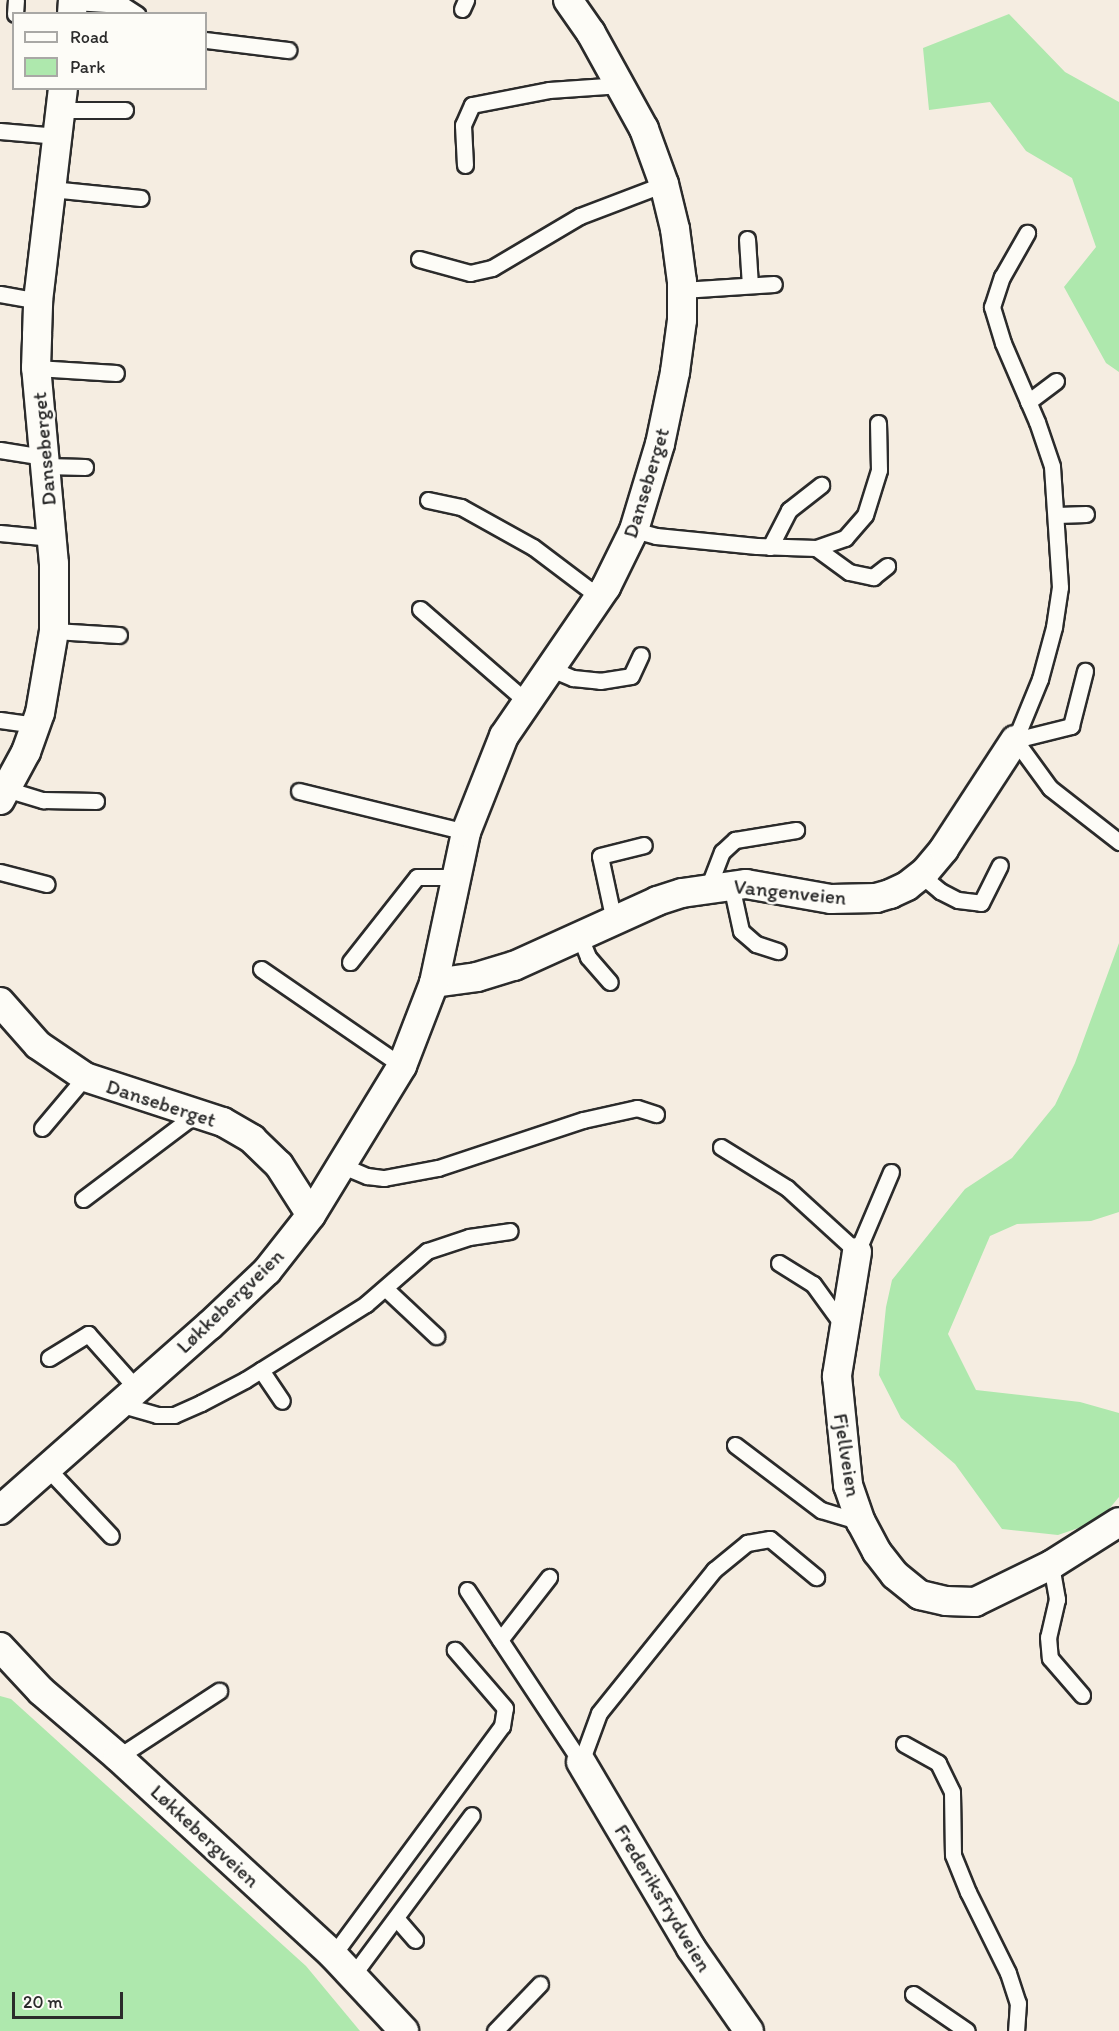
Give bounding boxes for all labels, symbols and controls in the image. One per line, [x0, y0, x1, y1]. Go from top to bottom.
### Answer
legend [12, 12, 207, 90]
text: Road [70, 26, 109, 48]
text: Park [70, 56, 105, 78]
street label: Danseberget [26, 391, 62, 507]
street label: Danseberget [617, 425, 675, 541]
street label: Vangenveien [732, 874, 848, 910]
street label: Danseberget [103, 1073, 219, 1133]
street label: Løkkebergveien [171, 1243, 289, 1359]
street label: Fjellveien [828, 1411, 866, 1499]
street label: Løkkebergveien [145, 1779, 265, 1893]
street label: Frederiksfrydveien [609, 1819, 717, 1977]
scale bar [15, 1980, 126, 2018]
text: 20 m [23, 1991, 63, 2013]

